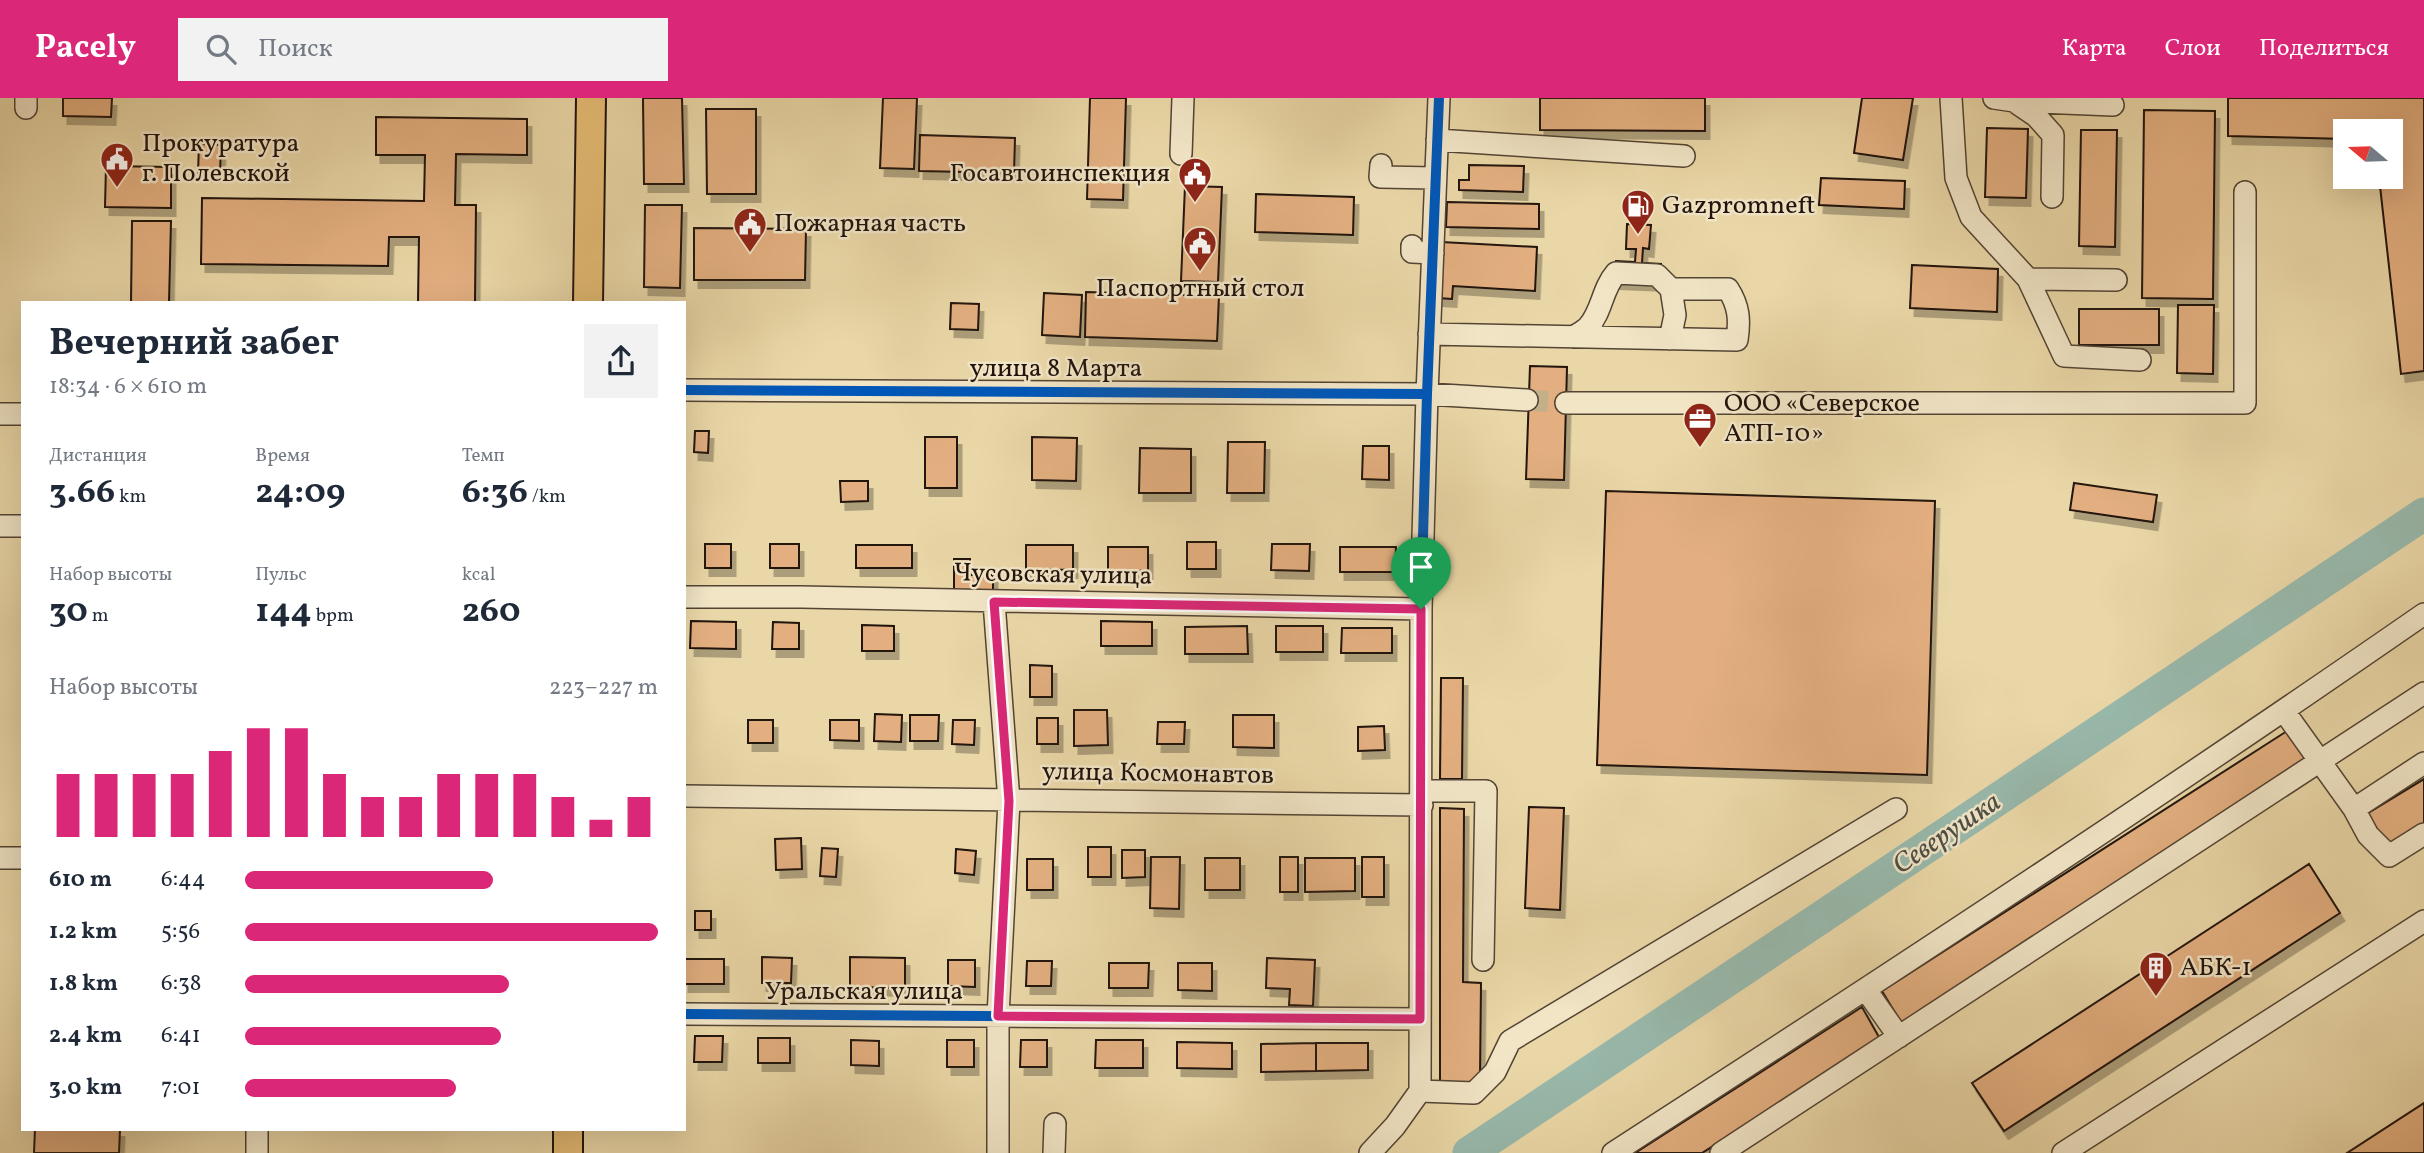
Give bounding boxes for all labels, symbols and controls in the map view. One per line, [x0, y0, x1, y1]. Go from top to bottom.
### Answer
search box [178, 18, 668, 81]
text: Pacely [35, 26, 136, 72]
icon: search [202, 30, 240, 68]
text: Поиск [258, 31, 333, 67]
text: Карта [2062, 32, 2127, 66]
text: Слои [2165, 32, 2221, 66]
text: Поделиться [2259, 32, 2389, 66]
north arrow [2333, 119, 2403, 189]
map controls [2333, 119, 2403, 189]
place label: Прокуратура г. Полевской [142, 126, 299, 192]
public building icon: Прокуратура г. Полевской [98, 140, 136, 189]
public building icon: Госавтоинспекция [1176, 155, 1214, 204]
place label: Госавтоинспекция [950, 156, 1170, 192]
fuel station icon: Gazpromneft [1619, 187, 1657, 236]
place label: Gazpromneft [1662, 188, 1815, 224]
public building icon: Пожарная часть [731, 205, 769, 254]
place label: Пожарная часть [774, 206, 966, 242]
public building icon: Паспортный стол [1181, 224, 1219, 273]
place label: Паспортный стол [1096, 271, 1304, 307]
text: Вечерний забег [49, 318, 339, 371]
button: share [584, 324, 658, 398]
street label: улица 8 Марта [969, 351, 1143, 387]
text: 18:34 · 6 × 610 m [49, 371, 207, 403]
place label: ООО «Северское АТП-10» [1724, 386, 1920, 452]
office icon: ООО «Северское АТП-10» [1681, 400, 1719, 449]
text: Дистанция [49, 443, 147, 469]
text: Время [255, 443, 310, 469]
text: Темп [462, 443, 505, 469]
text: 3.66 [49, 469, 115, 517]
text: 24:09 [255, 469, 345, 517]
text: 6:36 [462, 469, 528, 517]
text: km [115, 484, 146, 510]
text: /km [528, 484, 566, 510]
pin [1391, 537, 1451, 609]
icon: arrive [1402, 548, 1440, 586]
street label: Чусовская улица [953, 555, 1153, 595]
text: Набор высоты [49, 562, 172, 588]
text: Пульс [255, 562, 307, 588]
text: kcal [462, 562, 495, 588]
text: 30 [49, 588, 88, 636]
text: 144 [255, 588, 312, 636]
text: 260 [462, 588, 521, 636]
text: m [88, 603, 109, 629]
text: bpm [312, 603, 354, 629]
text: Набор высоты [49, 672, 198, 704]
text: 223–227 m [549, 672, 658, 704]
street label: улица Космонавтов [1042, 754, 1274, 794]
water label: Северушка [1885, 783, 2009, 885]
text: 610 m [49, 864, 112, 896]
text: 6:44 [161, 864, 206, 896]
text: 1.2 km [49, 916, 118, 948]
text: 5:56 [161, 916, 200, 948]
building icon: АБК-1 [2137, 949, 2175, 998]
place label: АБК-1 [2180, 950, 2252, 986]
text: 1.8 km [49, 968, 118, 1000]
text: 6:38 [161, 968, 202, 1000]
street label: Уральская улица [765, 974, 963, 1010]
text: 2.4 km [49, 1020, 122, 1052]
text: 6:41 [161, 1020, 201, 1052]
text: 3.0 km [49, 1072, 122, 1104]
text: 7:01 [161, 1072, 200, 1104]

